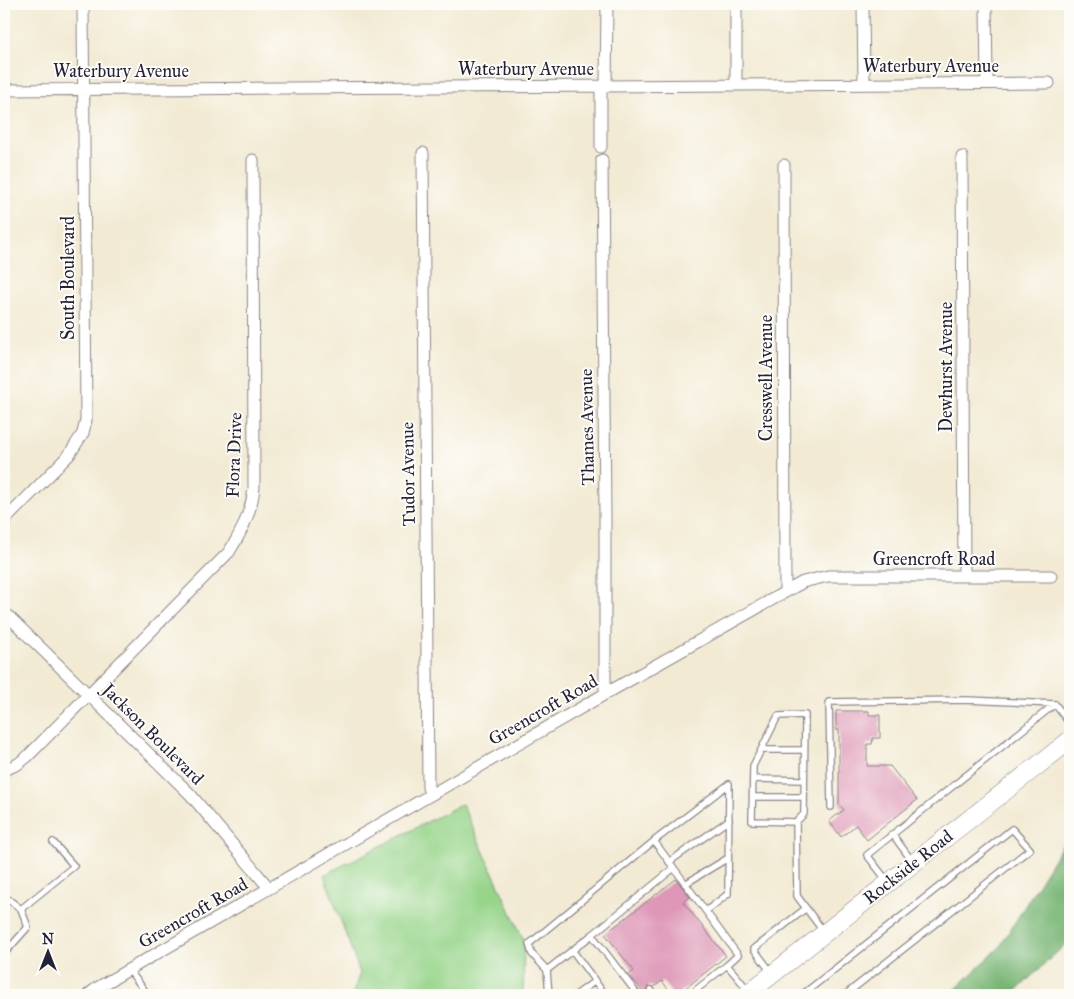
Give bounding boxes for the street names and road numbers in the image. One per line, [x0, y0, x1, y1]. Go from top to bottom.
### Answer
street label: Waterbury Avenue [863, 55, 999, 77]
street label: Waterbury Avenue [458, 58, 594, 80]
street label: Waterbury Avenue [53, 60, 189, 82]
street label: South Boulevard [57, 216, 79, 340]
street label: Dewhurst Avenue [935, 302, 957, 432]
street label: Cresswell Avenue [755, 315, 777, 441]
street label: Thames Avenue [575, 368, 599, 486]
street label: Flora Drive [222, 412, 246, 498]
street label: Tudor Avenue [396, 422, 420, 526]
street label: Greencroft Road [873, 548, 995, 570]
street label: Greencroft Road [484, 670, 602, 750]
street label: Jackson Boulevard [96, 677, 208, 790]
street label: Rockside Road [859, 825, 957, 909]
street label: Greencroft Road [134, 873, 252, 953]

